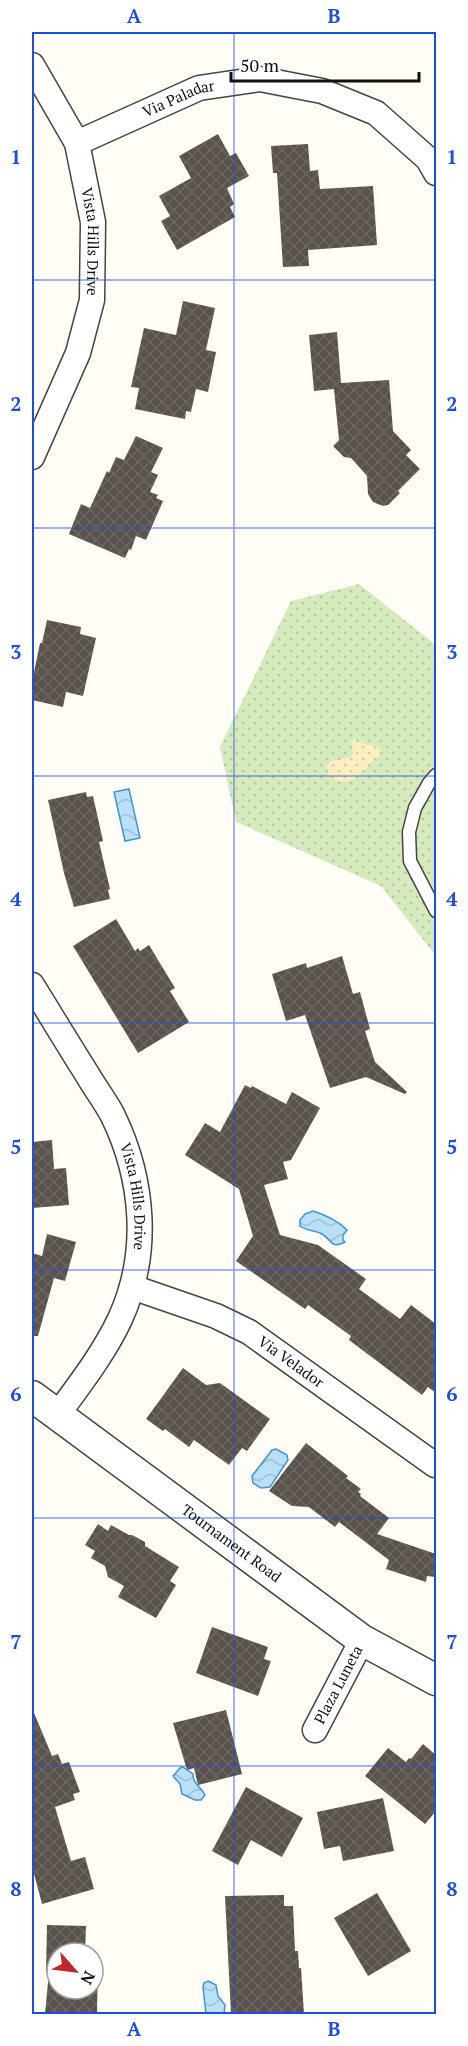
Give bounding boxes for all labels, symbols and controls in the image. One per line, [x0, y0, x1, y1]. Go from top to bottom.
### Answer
text: A [127, 2, 142, 29]
text: B [328, 2, 341, 29]
scale bar [231, 45, 418, 83]
text: 50 m [240, 53, 280, 77]
street label: Via Paladar [139, 75, 216, 121]
text: 1 [10, 143, 22, 170]
text: 1 [446, 143, 458, 170]
street label: Vista Hills Drive [77, 186, 104, 296]
text: 2 [10, 390, 22, 417]
text: 2 [446, 390, 458, 417]
text: 3 [10, 638, 22, 665]
text: 3 [446, 638, 458, 665]
text: 4 [10, 885, 22, 912]
text: 4 [446, 885, 458, 912]
text: 5 [10, 1133, 22, 1160]
text: 5 [446, 1133, 458, 1160]
street label: Vista Hills Drive [116, 1140, 151, 1251]
street label: Via Velador [255, 1331, 329, 1392]
text: 6 [10, 1380, 22, 1407]
text: 6 [446, 1380, 458, 1407]
street label: Tournament Road [178, 1499, 286, 1586]
text: 7 [10, 1628, 22, 1655]
text: 7 [446, 1628, 458, 1655]
street label: Plaza Luneta [309, 1641, 367, 1727]
text: 8 [10, 1875, 22, 1902]
text: 8 [446, 1875, 458, 1902]
north arrow [45, 1941, 105, 2001]
text: N [76, 1968, 101, 1989]
text: A [127, 2015, 142, 2042]
text: B [328, 2015, 341, 2042]

